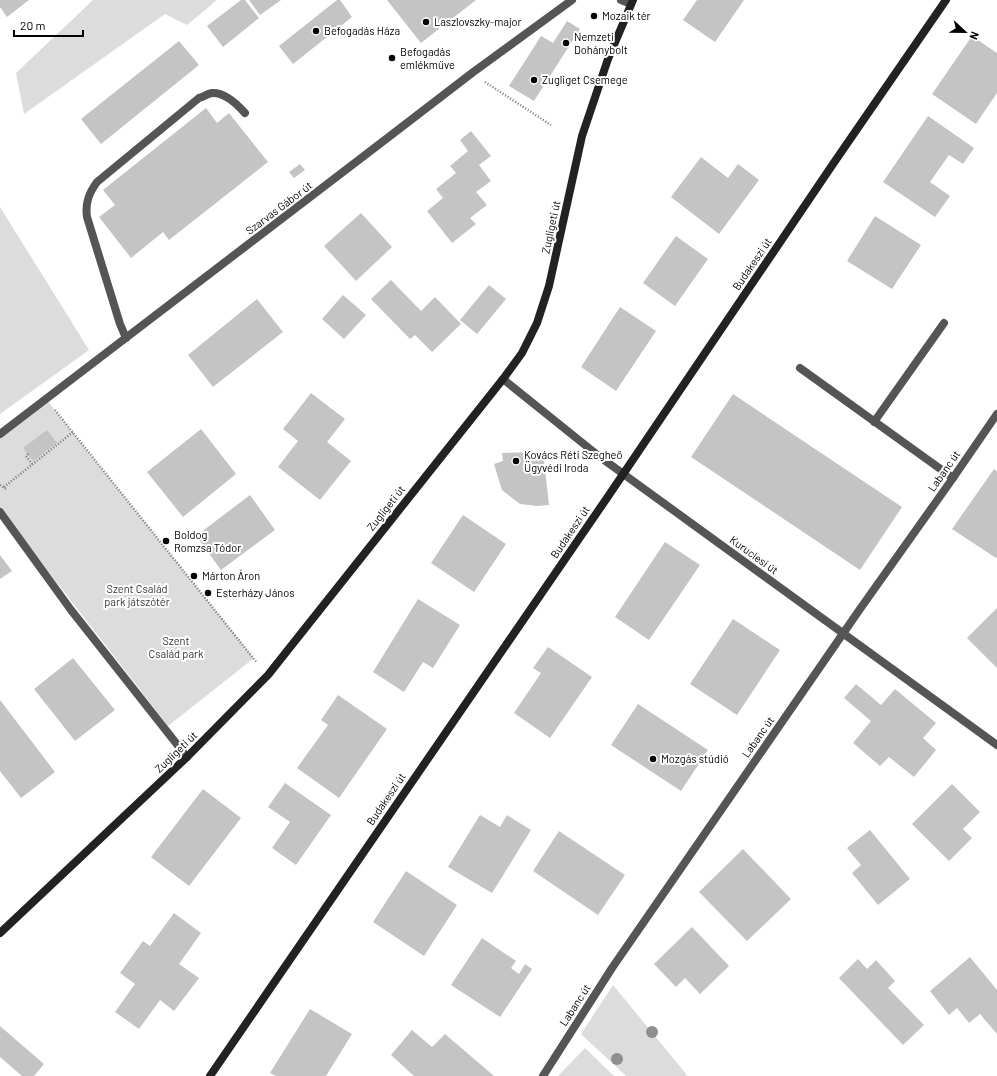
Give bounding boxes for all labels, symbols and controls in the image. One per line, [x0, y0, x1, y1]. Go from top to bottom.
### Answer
place label: Mozaik tér [602, 9, 651, 22]
marker: Mozaik tér [589, 11, 599, 21]
scale bar [14, 12, 83, 38]
north arrow [945, 12, 985, 52]
place label: Laszlovszky-major [434, 15, 522, 28]
marker: Laszlovszky-major [421, 17, 431, 27]
text: 20 m [20, 18, 46, 32]
place label: Befogadás Háza [324, 24, 400, 37]
marker: Befogadás Háza [311, 26, 321, 36]
place label: Nemzeti Dohánybolt [574, 30, 628, 56]
text: N [967, 30, 982, 42]
marker: Nemzeti Dohánybolt [561, 38, 571, 48]
place label: Befogadás emlékműve [400, 45, 455, 71]
marker: Befogadás emlékműve [387, 53, 397, 63]
place label: Zugliget Csemege [542, 73, 628, 86]
marker: Zugliget Csemege [529, 75, 539, 85]
street label: Szarvas Gábor út [243, 178, 314, 237]
street label: Zugligeti út [539, 199, 562, 255]
street label: Budakeszi út [729, 235, 774, 292]
place label: Kovács Réti Szegheő Ügyvédi Iroda [524, 448, 622, 474]
street label: Labanc út [925, 448, 962, 494]
marker: Kovács Réti Szegheő Ügyvédi Iroda [511, 456, 521, 466]
street label: Zugligeti út [364, 483, 407, 533]
street label: Budakeszi út [547, 503, 592, 560]
place label: Boldog Romzsa Tódor [174, 528, 241, 554]
street label: Kuruclesi út [728, 533, 781, 577]
marker: Boldog Romzsa Tódor [161, 536, 171, 546]
place label: Márton Áron [202, 569, 260, 582]
marker: Márton Áron [189, 571, 199, 581]
park label: Szent Család park játszótér [104, 582, 170, 608]
place label: Esterházy János [216, 586, 294, 599]
marker: Esterházy János [203, 588, 213, 598]
park label: Szent Család park [148, 634, 204, 660]
street label: Labanc út [739, 714, 776, 760]
street label: Zugligeti út [152, 728, 200, 775]
place label: Mozgás stúdió [661, 752, 729, 765]
marker: Mozgás stúdió [648, 754, 658, 764]
street label: Budakeszi út [363, 770, 408, 827]
street label: Labanc út [556, 981, 593, 1028]

